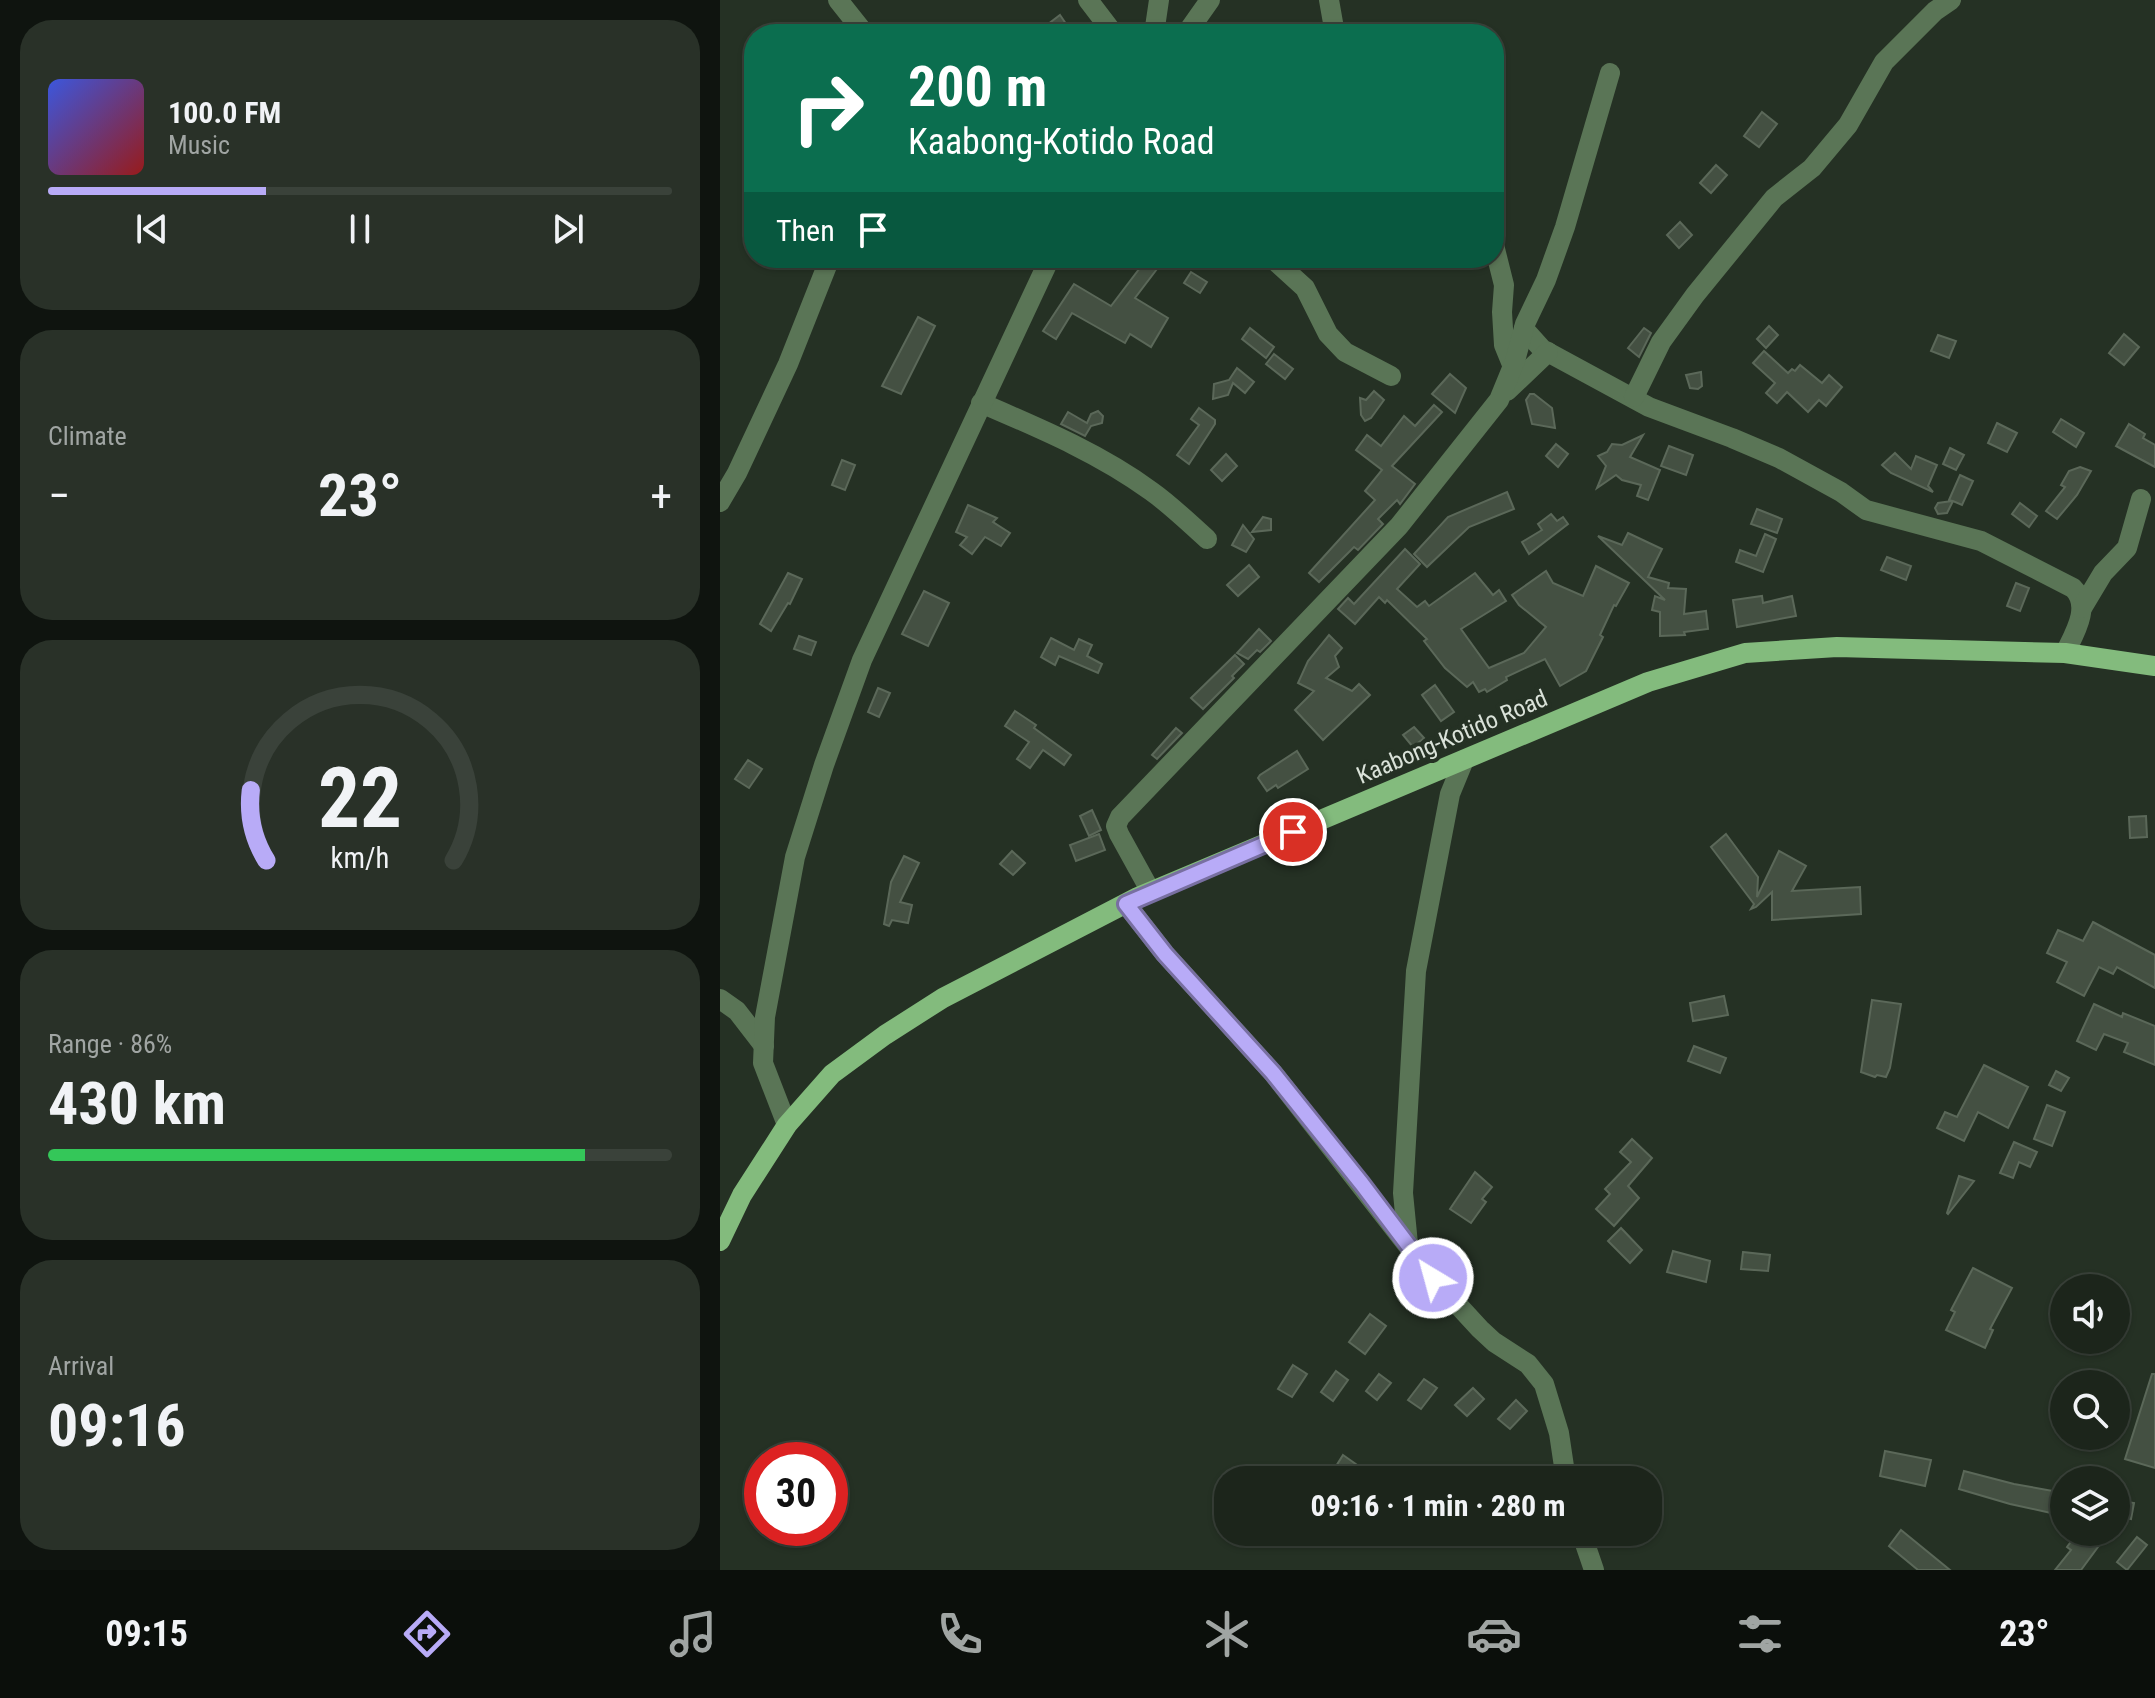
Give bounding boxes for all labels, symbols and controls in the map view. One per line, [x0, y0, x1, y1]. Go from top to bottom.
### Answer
text: 200 m [908, 54, 1047, 120]
icon: right [776, 56, 880, 160]
text: 100.0 FM [168, 95, 281, 130]
text: Kaabong-Kotido Road [908, 121, 1215, 163]
text: Music [168, 130, 230, 160]
icon: previous [130, 207, 174, 251]
icon: pause [338, 207, 382, 251]
icon: next [546, 207, 590, 251]
icon: arrive [851, 208, 895, 252]
text: Then [776, 213, 835, 248]
text: Climate [48, 421, 127, 451]
text: 23° [318, 460, 402, 531]
text: − [48, 470, 70, 522]
text: + [650, 470, 672, 522]
street label: Kaabong-Kotido Road [1352, 684, 1552, 790]
text: 22 [318, 750, 402, 847]
pin [1259, 798, 1327, 866]
icon: arrive [1271, 810, 1315, 854]
text: km/h [331, 841, 389, 875]
text: Range · 86% [48, 1029, 172, 1059]
text: 430 km [48, 1068, 226, 1139]
position arrow [1391, 1236, 1475, 1320]
map controls [2050, 1274, 2130, 1546]
button: sound [2050, 1274, 2130, 1354]
text: Arrival [48, 1351, 114, 1381]
button: search [2050, 1370, 2130, 1450]
text: 09:16 [48, 1390, 186, 1461]
speed limit sign: 30 [744, 1442, 848, 1546]
button: layers [2050, 1466, 2130, 1546]
text: 09:16 · 1 min · 280 m [1311, 1488, 1565, 1523]
icon: directions [399, 1606, 455, 1662]
icon: music [665, 1606, 721, 1662]
icon: phone [932, 1606, 988, 1662]
icon: climate [1199, 1606, 1255, 1662]
icon: car [1466, 1606, 1522, 1662]
icon: filters [1732, 1606, 1788, 1662]
text: 09:15 [105, 1613, 188, 1655]
text: 23° [1999, 1613, 2050, 1655]

